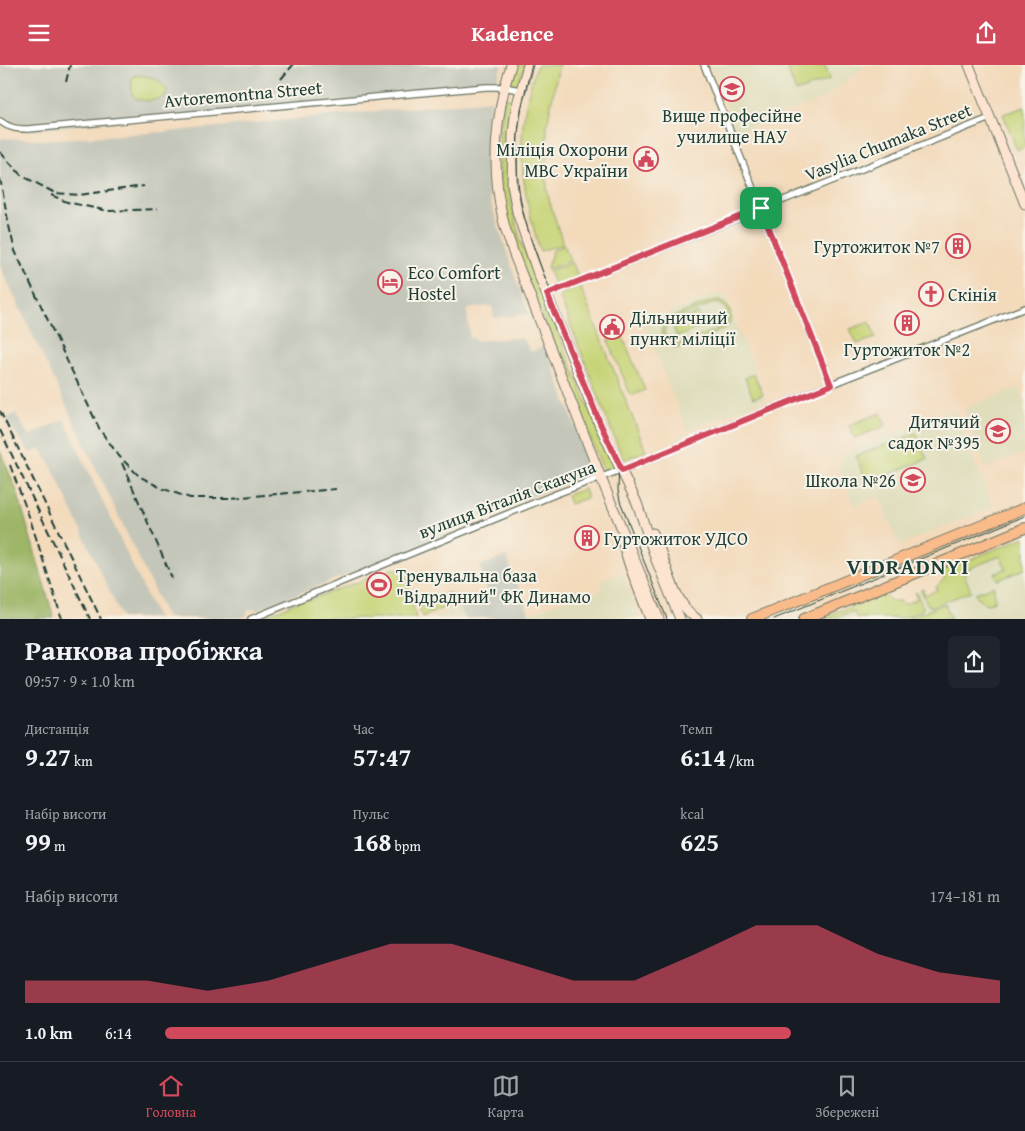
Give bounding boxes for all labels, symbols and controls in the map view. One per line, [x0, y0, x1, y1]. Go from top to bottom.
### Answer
text: Kadence [471, 17, 554, 49]
icon: menu [25, 19, 53, 47]
icon: share [972, 19, 1000, 47]
street label: Avtoremontna Street [163, 74, 324, 114]
school or university icon: Вище професійне училище НАУ [719, 76, 745, 102]
street label: Vasylia Chumaka Street [800, 96, 976, 188]
place label: Вище професійне училище НАУ [662, 102, 802, 150]
place label: Міліція Охорони МВС України [496, 136, 628, 184]
public building icon: Міліція Охорони МВС України [633, 146, 659, 172]
pin [740, 187, 782, 229]
icon: arrive [747, 194, 775, 222]
place label: Гуртожиток №7 [814, 233, 940, 260]
building icon: Гуртожиток №7 [945, 233, 971, 259]
place label: Eco Comfort Hostel [408, 259, 501, 307]
hotel icon: Eco Comfort Hostel [377, 269, 403, 295]
church icon: Скінія [918, 281, 944, 307]
place label: Скінія [948, 281, 997, 308]
place label: Дільничний пункт міліції [629, 304, 736, 352]
building icon: Гуртожиток №2 [894, 310, 920, 336]
public building icon: Дільничний пункт міліції [599, 314, 625, 340]
place label: Гуртожиток №2 [844, 336, 970, 363]
place label: Дитячий садок №395 [888, 408, 980, 456]
school or university icon: Дитячий садок №395 [985, 418, 1011, 444]
street label: вулиця Віталія Скакуна [414, 453, 600, 545]
place label: Школа №26 [806, 467, 896, 494]
school or university icon: Школа №26 [900, 467, 926, 493]
building icon: Гуртожиток УДСО [574, 525, 600, 551]
place label: Гуртожиток УДСО [604, 525, 748, 552]
district label: VIDRADNYI [846, 550, 970, 582]
place label: Тренувальна база "Відрадний" ФК Динамо [396, 562, 591, 610]
sports icon: Тренувальна база "Відрадний" ФК Динамо [366, 572, 392, 598]
text: Ранкова пробіжка [25, 629, 263, 670]
button: share [948, 636, 1000, 688]
text: 09:57 · 9 × 1.0 km [25, 669, 135, 693]
text: Дистанція [25, 719, 89, 739]
text: Час [353, 719, 374, 739]
text: Темп [680, 719, 713, 739]
text: 9.27 [25, 739, 71, 775]
text: 57:47 [353, 739, 412, 775]
text: 6:14 [680, 739, 726, 775]
text: km [71, 751, 93, 771]
text: /km [726, 751, 755, 771]
text: Набір висоти [25, 804, 106, 824]
text: Пульс [353, 804, 389, 824]
text: kcal [680, 804, 704, 824]
text: 99 [25, 824, 51, 860]
text: 168 [353, 824, 392, 860]
text: 625 [680, 824, 719, 860]
text: m [51, 836, 65, 856]
text: bpm [392, 836, 421, 856]
text: Набір висоти [25, 884, 118, 908]
text: 174–181 m [930, 884, 1000, 908]
text: 1.0 km [25, 1021, 72, 1045]
text: 6:14 [105, 1021, 132, 1045]
tab: Головна [146, 1072, 196, 1122]
tab: Карта [488, 1072, 524, 1122]
tab: Збережені [815, 1072, 879, 1122]

